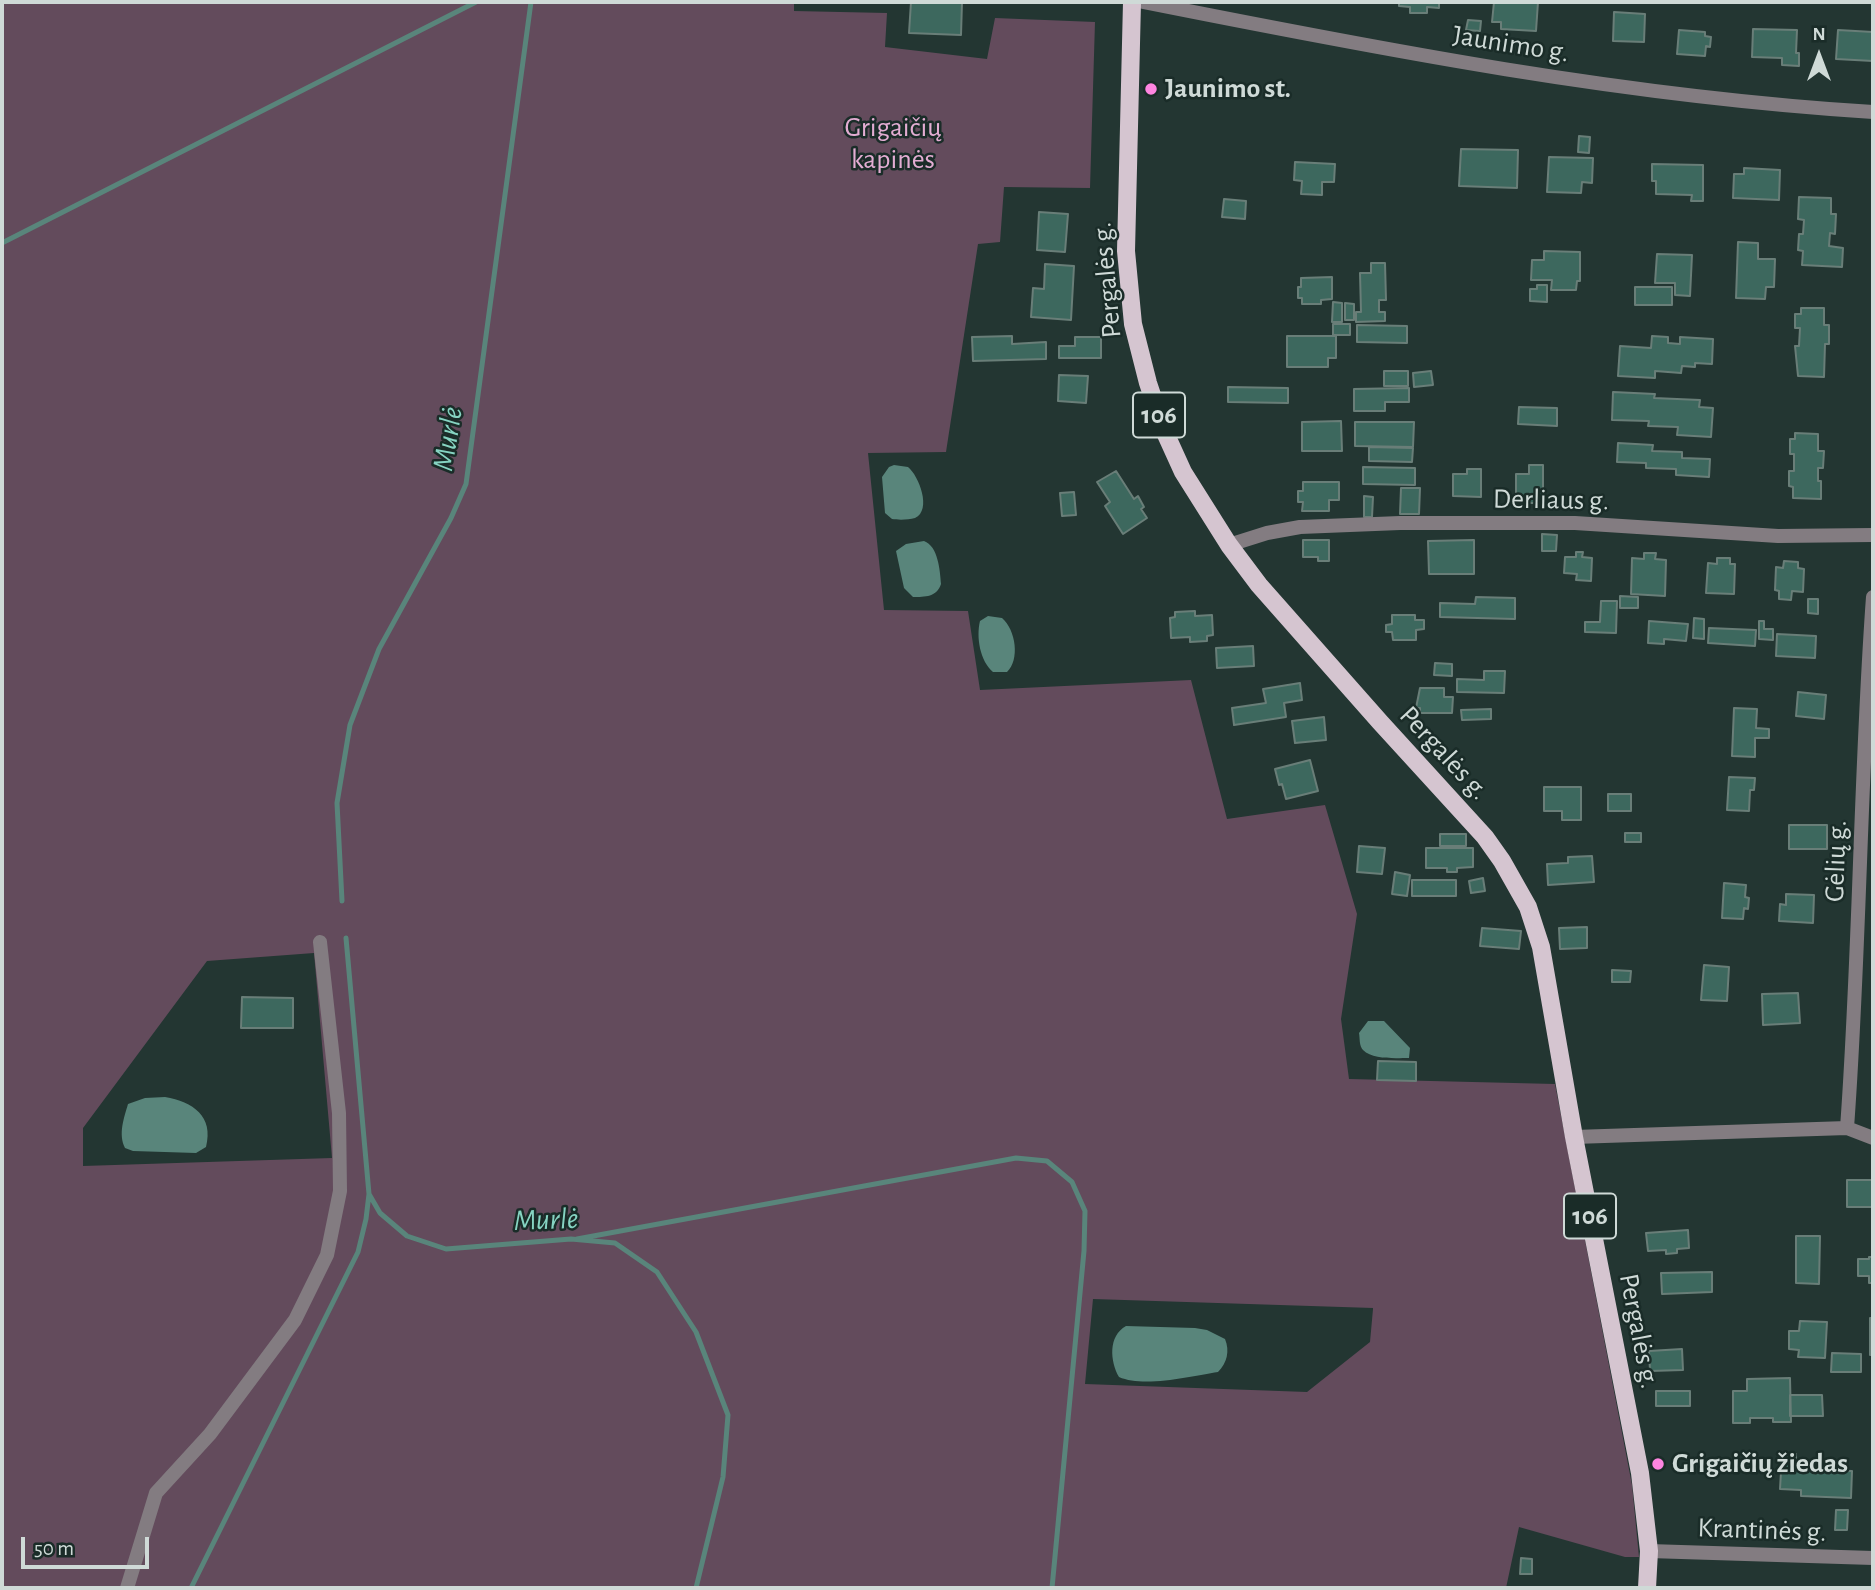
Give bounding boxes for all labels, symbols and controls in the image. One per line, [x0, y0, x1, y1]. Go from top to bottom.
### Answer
street label: Jaunimo g. [1451, 18, 1571, 70]
north arrow [1784, 21, 1854, 91]
text: N [1812, 25, 1826, 44]
place label: Jaunimo st. [1165, 72, 1291, 106]
marker: Jaunimo st. [1143, 81, 1159, 97]
park label: Grigaičių kapinės [845, 111, 941, 177]
street label: Pergalės g. [1085, 221, 1129, 339]
road number: 106 [1133, 392, 1185, 438]
water label: Murlė [425, 404, 471, 474]
street label: Derliaus g. [1493, 482, 1609, 518]
street label: Pergalės g. [1392, 699, 1496, 807]
street label: Gėlių g. [1818, 820, 1854, 902]
road number: 106 [1564, 1194, 1616, 1238]
water label: Murlė [513, 1201, 579, 1239]
street label: Pergalės g. [1611, 1271, 1667, 1391]
place label: Grigaičių žiedas [1672, 1447, 1848, 1481]
marker: Grigaičių žiedas [1650, 1456, 1666, 1472]
street label: Krantinės g. [1697, 1511, 1827, 1549]
scale bar [24, 1524, 152, 1568]
text: 50 m [34, 1538, 74, 1559]

